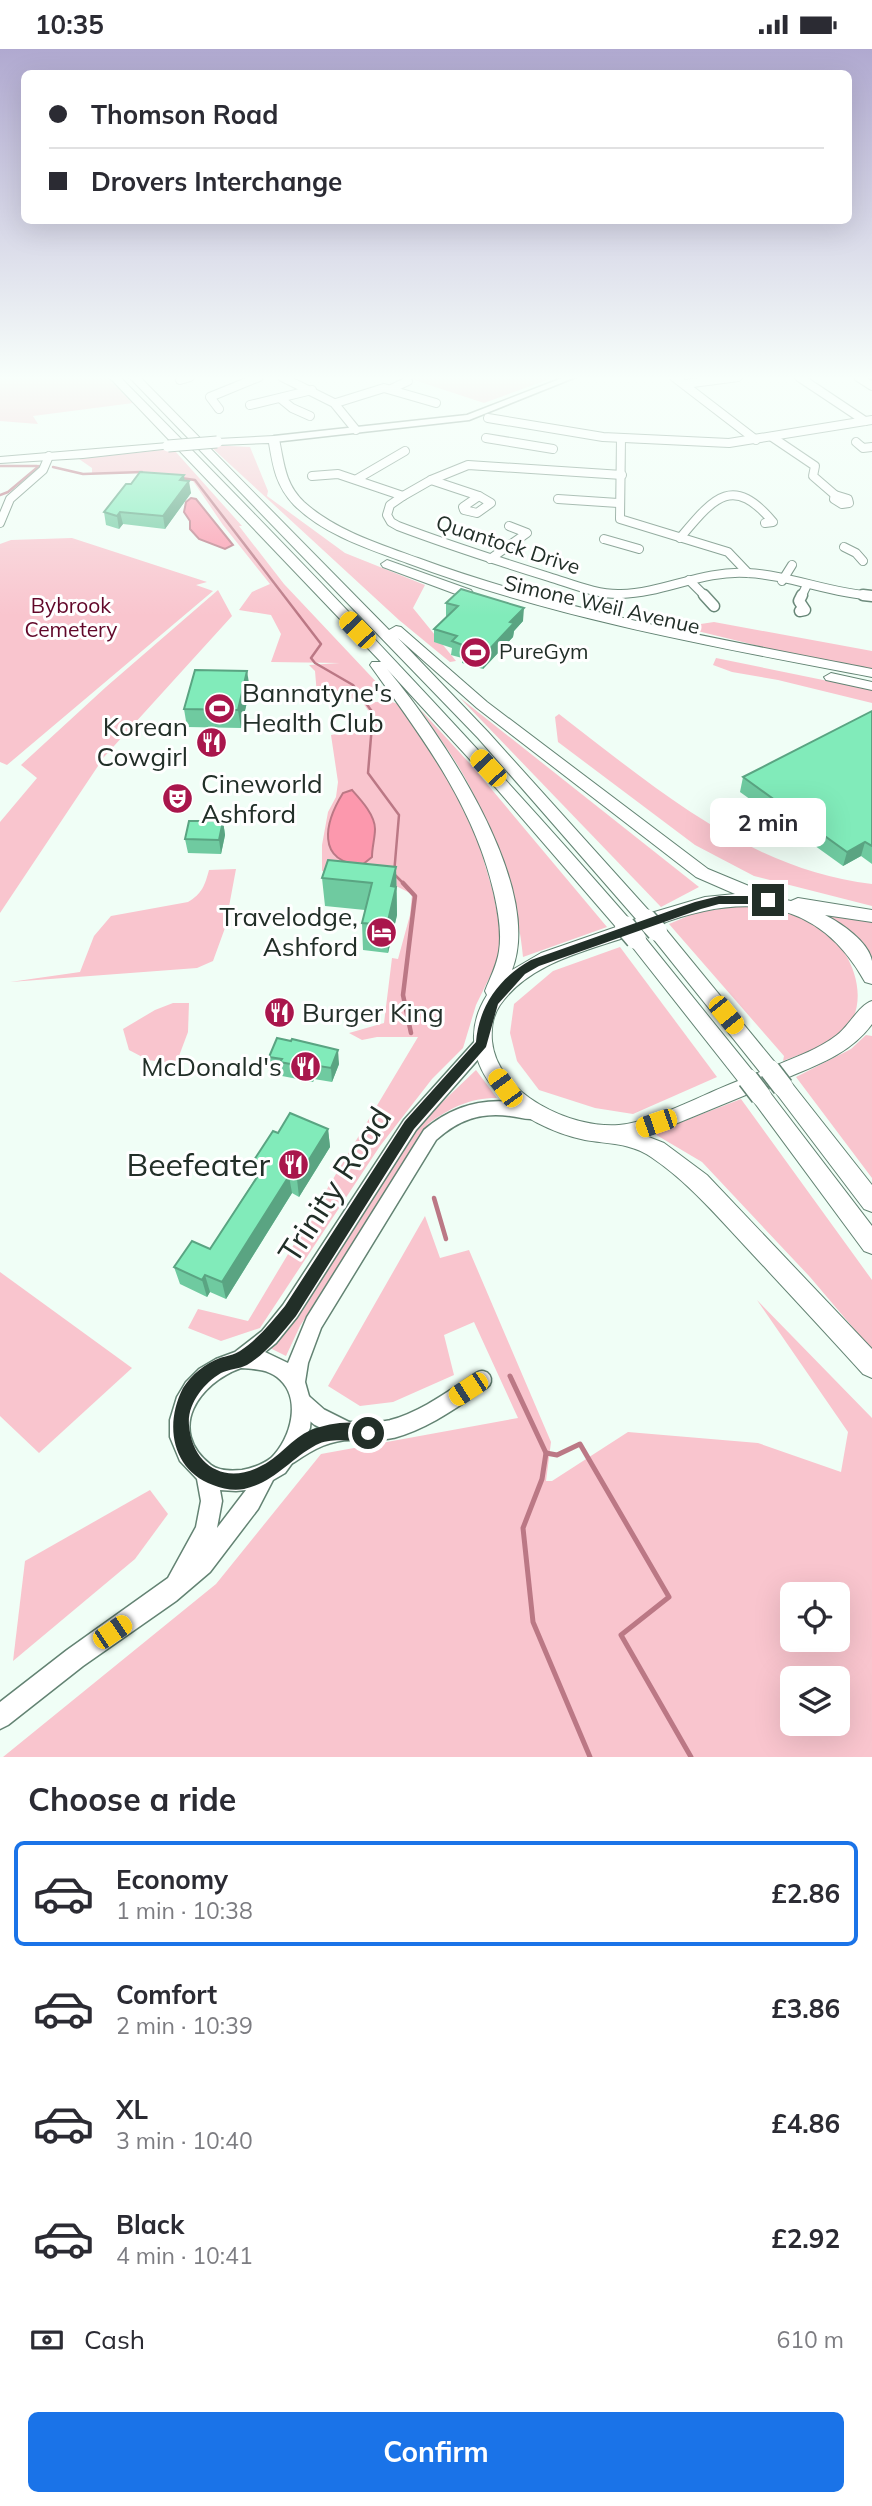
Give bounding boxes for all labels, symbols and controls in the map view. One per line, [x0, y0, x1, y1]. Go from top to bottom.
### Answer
text: 10:35 [35, 8, 104, 41]
text: Thomson Road [91, 98, 278, 131]
text: Drovers Interchange [91, 165, 342, 198]
street label: Quantock Drive [433, 509, 584, 580]
street label: Simone Weil Avenue [502, 569, 703, 639]
park label: Bybrook Cemetery [25, 592, 117, 642]
car [335, 608, 380, 652]
sports icon: PureGym [459, 635, 493, 669]
place label: PureGym [499, 638, 589, 664]
place label: Bannatyne's Health Club [242, 676, 392, 739]
sports icon: Bannatyne's Health Club [202, 691, 236, 725]
place label: Korean Cowgirl [97, 710, 188, 773]
restaurant icon: Korean Cowgirl [194, 725, 228, 759]
car [466, 745, 511, 791]
place label: Cineworld Ashford [201, 767, 323, 830]
theatre icon: Cineworld Ashford [161, 782, 195, 816]
callout: 2 min [710, 799, 826, 847]
text: 2 min [738, 808, 798, 837]
route end [752, 884, 784, 916]
place label: Travelodge, Ashford [219, 900, 358, 963]
hotel icon: Travelodge, Ashford [364, 915, 398, 949]
car [705, 992, 748, 1038]
restaurant icon: Burger King [262, 996, 296, 1030]
place label: Burger King [302, 996, 444, 1029]
place label: McDonald's [141, 1050, 282, 1083]
restaurant icon: McDonald's [288, 1050, 322, 1084]
car [485, 1065, 526, 1111]
street label: Trinity Road [269, 1099, 399, 1270]
car [633, 1106, 680, 1140]
place label: Beefeater [126, 1144, 270, 1184]
restaurant icon: Beefeater [276, 1148, 310, 1182]
car [445, 1369, 492, 1409]
route start [352, 1417, 384, 1449]
map controls [780, 1582, 850, 1736]
button: locate [780, 1582, 850, 1652]
car [89, 1612, 136, 1652]
button: layers [780, 1666, 850, 1736]
text: Choose a ride [28, 1779, 236, 1819]
icon: car [32, 1862, 95, 1925]
text: Economy [116, 1863, 228, 1896]
text: £2.86 [771, 1877, 840, 1910]
text: 1 min · 10:38 [116, 1896, 253, 1925]
icon: car [32, 1977, 95, 2040]
text: Comfort [116, 1978, 217, 2011]
text: £3.86 [771, 1992, 840, 2025]
text: 2 min · 10:39 [116, 2011, 253, 2040]
icon: car [32, 2092, 95, 2155]
text: XL [116, 2093, 148, 2126]
text: £4.86 [771, 2107, 840, 2140]
text: 3 min · 10:40 [116, 2126, 253, 2155]
icon: car [32, 2207, 95, 2270]
text: Black [116, 2208, 184, 2241]
text: £2.92 [771, 2222, 840, 2255]
text: 4 min · 10:41 [116, 2241, 253, 2270]
icon: cash [28, 2321, 66, 2359]
text: Cash [84, 2323, 145, 2356]
text: 610 m [776, 2325, 844, 2354]
button: Confirm [28, 2412, 844, 2492]

